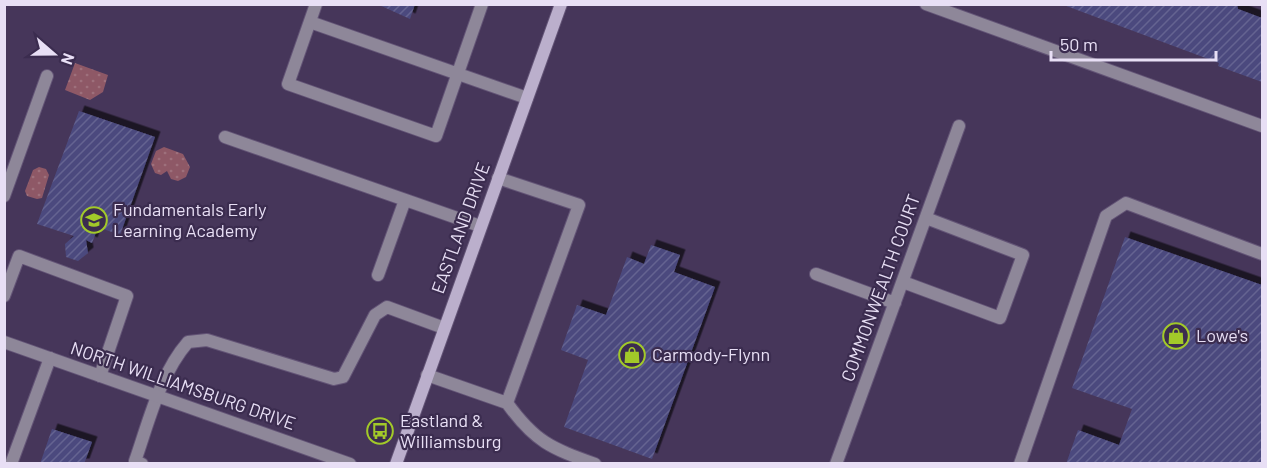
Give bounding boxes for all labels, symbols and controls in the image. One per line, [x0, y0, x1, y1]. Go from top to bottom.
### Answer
north arrow [24, 24, 84, 84]
scale bar [1051, 24, 1216, 62]
text: 50 m [1060, 33, 1098, 55]
text: N [58, 51, 79, 68]
street label: EASTLAND DRIVE [426, 159, 494, 296]
street label: COMMONWEALTH COURT [836, 191, 924, 384]
place label: Fundamentals Early Learning Academy [113, 198, 267, 241]
school or university icon: Fundamentals Early Learning Academy [79, 205, 109, 235]
shop icon: Lowe's [1161, 321, 1191, 351]
place label: Lowe's [1196, 324, 1248, 346]
street label: NORTH WILLIAMSBURG DRIVE [68, 336, 299, 434]
shop icon: Carmody-Flynn [617, 340, 647, 370]
place label: Carmody-Flynn [652, 343, 770, 365]
place label: Eastland & Williamsburg [400, 409, 501, 452]
bus stop icon: Eastland & Williamsburg [365, 416, 395, 446]

